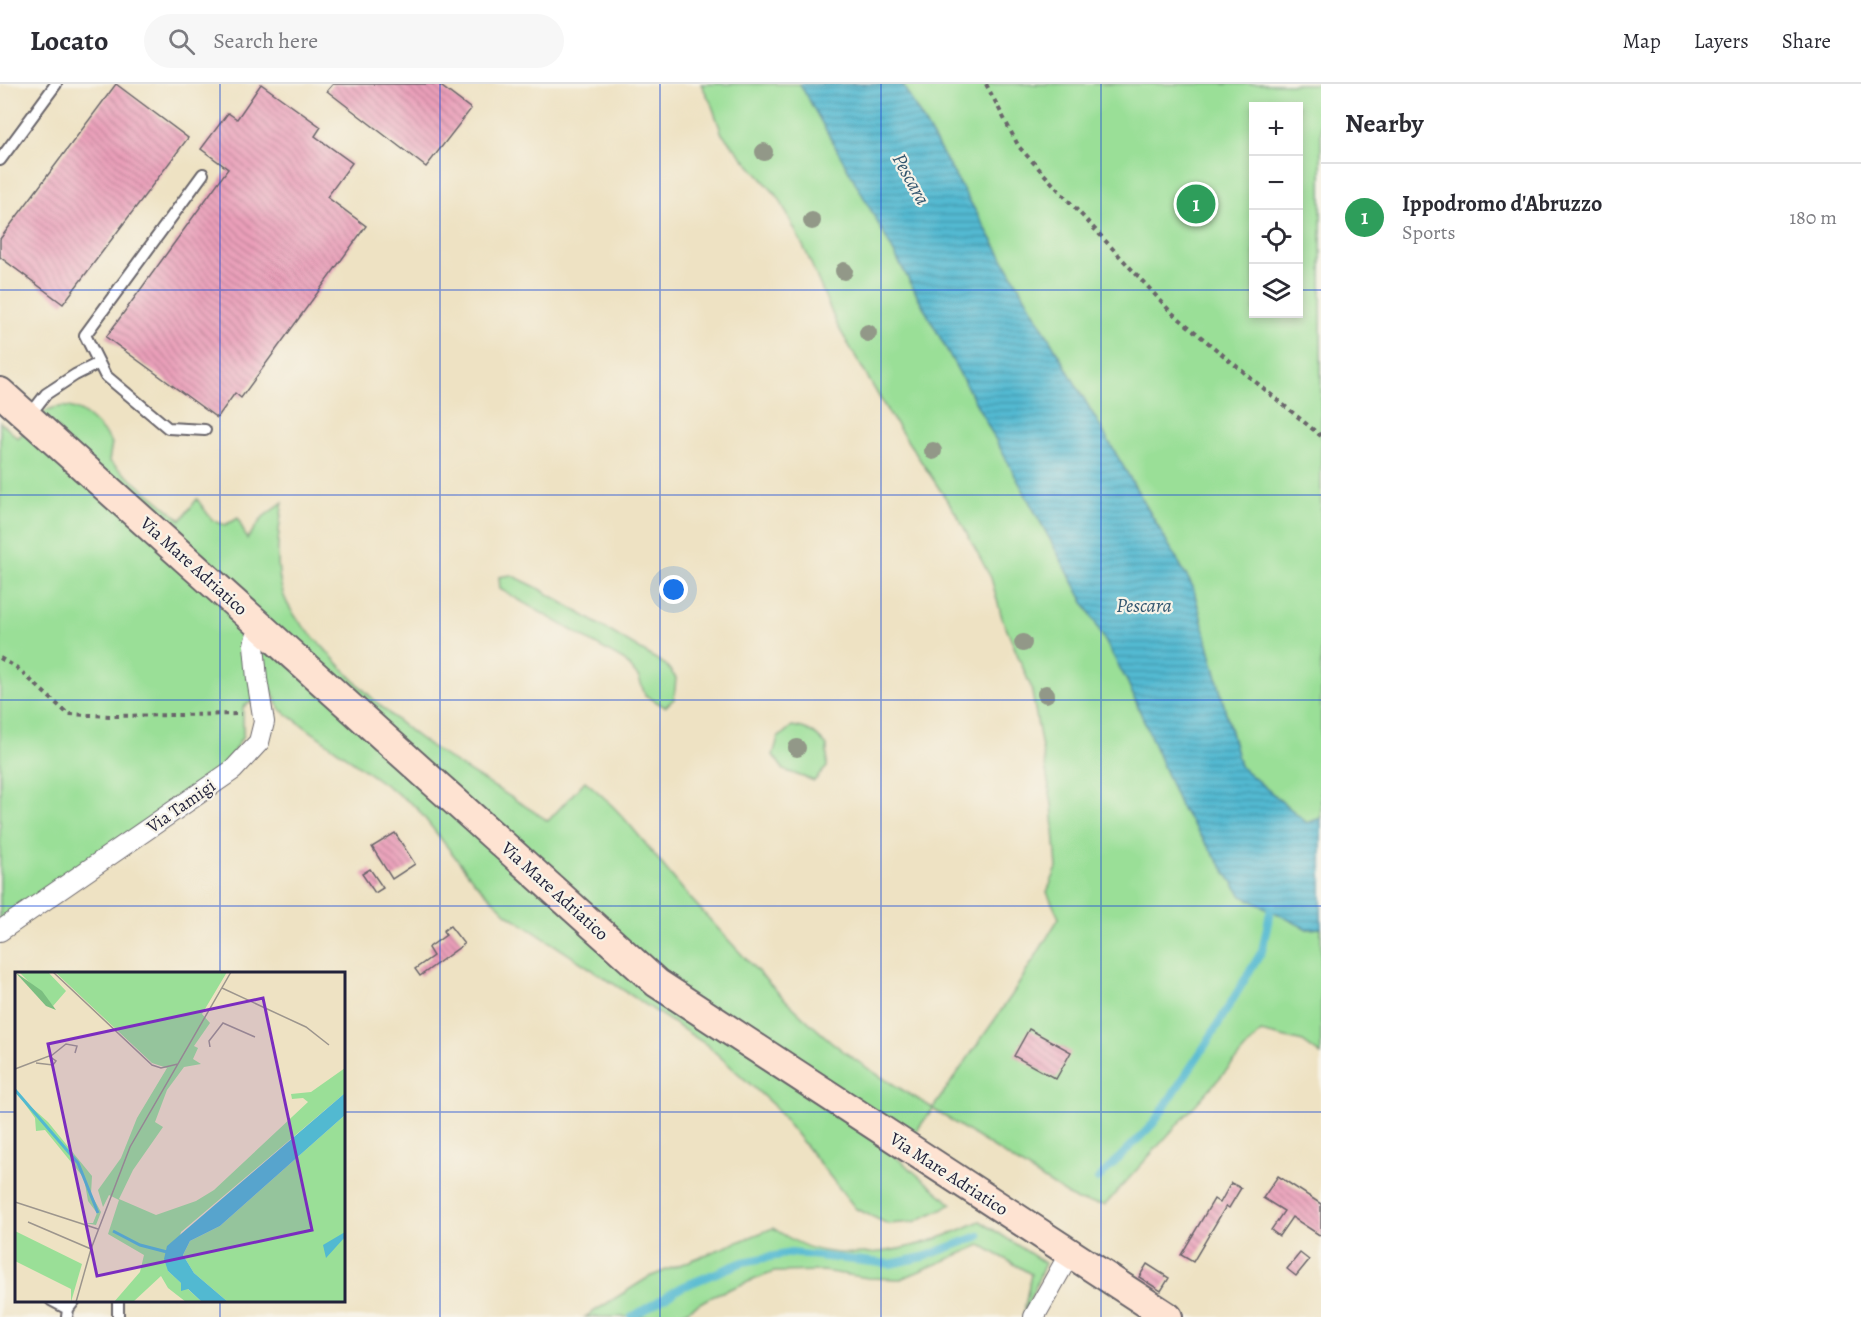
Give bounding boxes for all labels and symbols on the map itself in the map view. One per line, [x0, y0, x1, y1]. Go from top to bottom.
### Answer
water label: Pescara [886, 148, 936, 210]
pin: 1 [1176, 182, 1216, 226]
street label: Via Mare Adriatico [134, 511, 253, 621]
your location [659, 575, 688, 604]
water label: Pescara [1116, 592, 1172, 619]
street label: Via Tamigi [141, 774, 220, 839]
street label: Via Mare Adriatico [495, 836, 614, 946]
inset map [15, 972, 345, 1302]
street label: Via Mare Adriatico [884, 1126, 1013, 1221]

